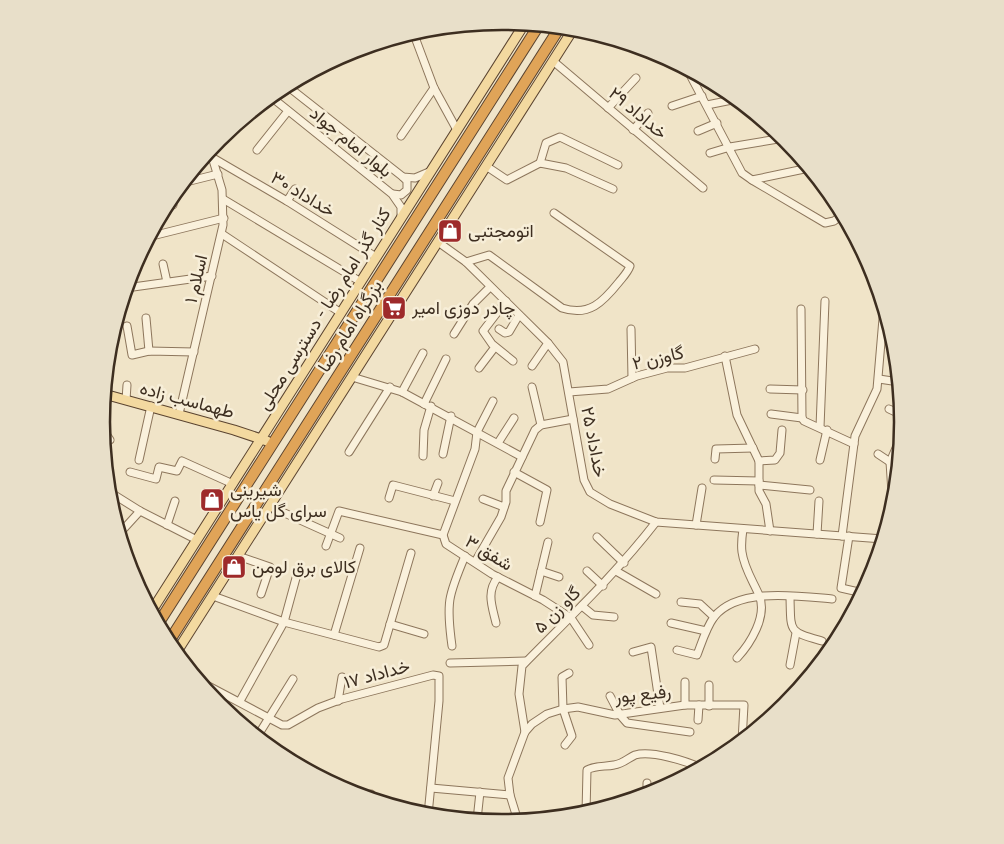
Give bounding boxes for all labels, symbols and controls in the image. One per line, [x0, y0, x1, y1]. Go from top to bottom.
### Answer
street label: خداداد ۲۹ [604, 81, 672, 144]
street label: بلوار امام جواد [305, 101, 397, 183]
street label: خداداد ۳۰ [267, 165, 340, 222]
street label: کنار گذر امام رضا - دسترسی محلی [252, 203, 396, 415]
shop icon: اتومجتبی [437, 218, 463, 244]
place label: اتومجتبی [468, 219, 534, 242]
street label: اسلام ۱ [179, 252, 213, 306]
street label: بزرگراه امام رضا [312, 275, 388, 377]
supermarket icon: چادر دوزی امیر [381, 295, 407, 321]
place label: چادر دوزی امیر [411, 296, 515, 320]
street label: گاوزن ۲ [630, 340, 686, 375]
street label: طهماسب زاده [137, 376, 237, 423]
street label: خداداد ۲۵ [576, 405, 613, 479]
place label: شیرینی سرای گل یاس [230, 478, 327, 522]
shop icon: شیرینی سرای گل یاس [199, 487, 225, 513]
street label: شفق ۳ [461, 529, 517, 576]
shop icon: کالای برق لومن [221, 554, 247, 580]
place label: کالای برق لومن [252, 555, 356, 578]
street label: گاو زن ۵ [528, 581, 585, 638]
street label: خداداد ۱۷ [341, 654, 412, 693]
street label: رفیع پور [613, 679, 672, 709]

